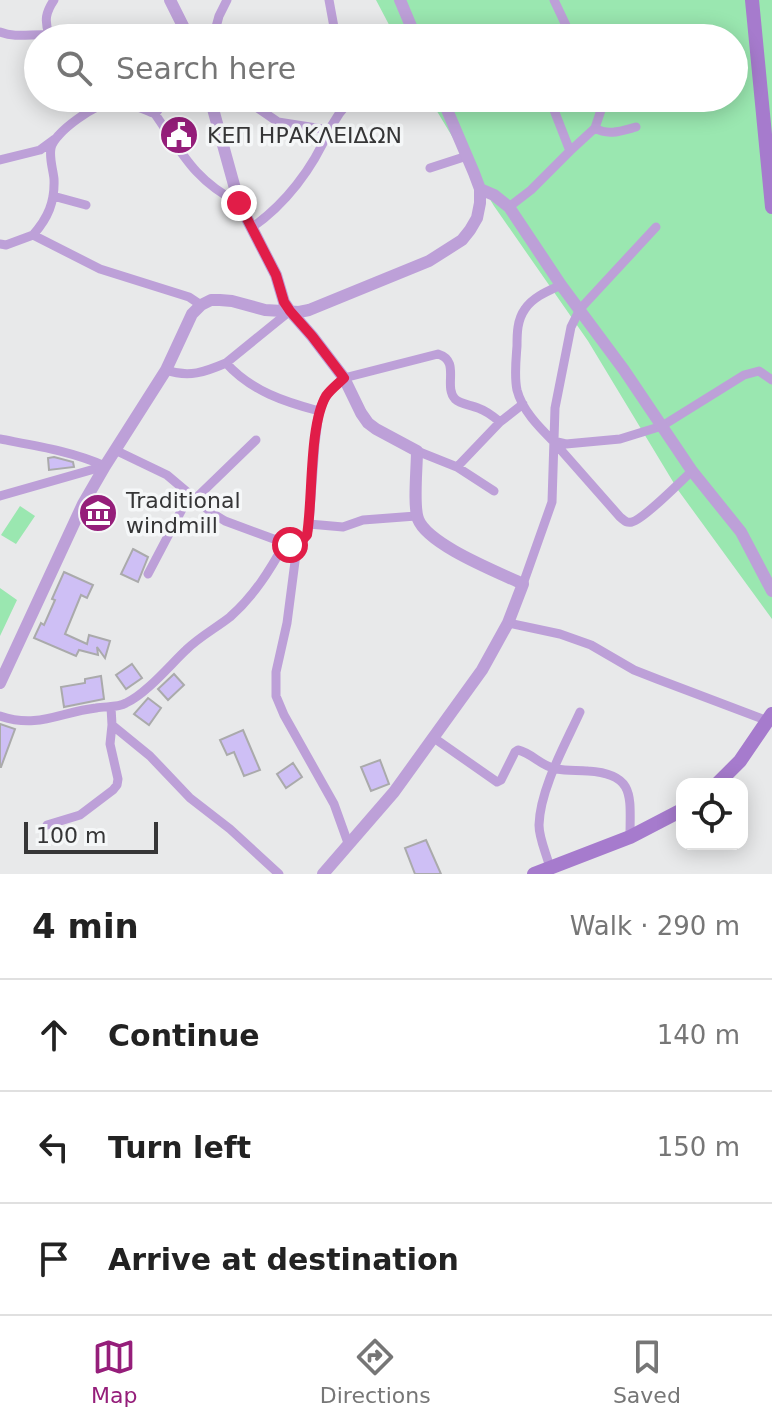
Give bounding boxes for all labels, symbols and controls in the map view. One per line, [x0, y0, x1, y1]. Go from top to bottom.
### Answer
search box [24, 24, 748, 112]
icon: search [52, 46, 96, 90]
text: Search here [116, 51, 296, 86]
public building icon: ΚΕΠ ΗΡΑΚΛΕΙΔΩΝ [158, 114, 200, 156]
place label: ΚΕΠ ΗΡΑΚΛΕΙΔΩΝ [207, 123, 402, 148]
route end [221, 185, 257, 221]
place label: Traditional windmill [125, 488, 241, 538]
museum icon: Traditional windmill [77, 492, 119, 534]
route start [272, 527, 308, 563]
map controls [676, 778, 748, 850]
button: locate [676, 778, 748, 850]
scale bar [24, 818, 158, 854]
text: 100 m [36, 823, 106, 848]
text: 4 min [32, 906, 139, 946]
text: Walk · 290 m [570, 911, 740, 941]
icon: ahead [32, 1013, 76, 1057]
text: Continue [108, 1018, 260, 1053]
text: 140 m [657, 1020, 740, 1050]
icon: left [32, 1125, 76, 1169]
text: Turn left [108, 1130, 251, 1165]
text: 150 m [657, 1132, 740, 1162]
icon: arrive [32, 1237, 76, 1281]
text: Arrive at destination [108, 1242, 459, 1277]
tab: Map [91, 1335, 138, 1408]
tab: Directions [320, 1335, 431, 1408]
tab: Saved [613, 1335, 681, 1408]

